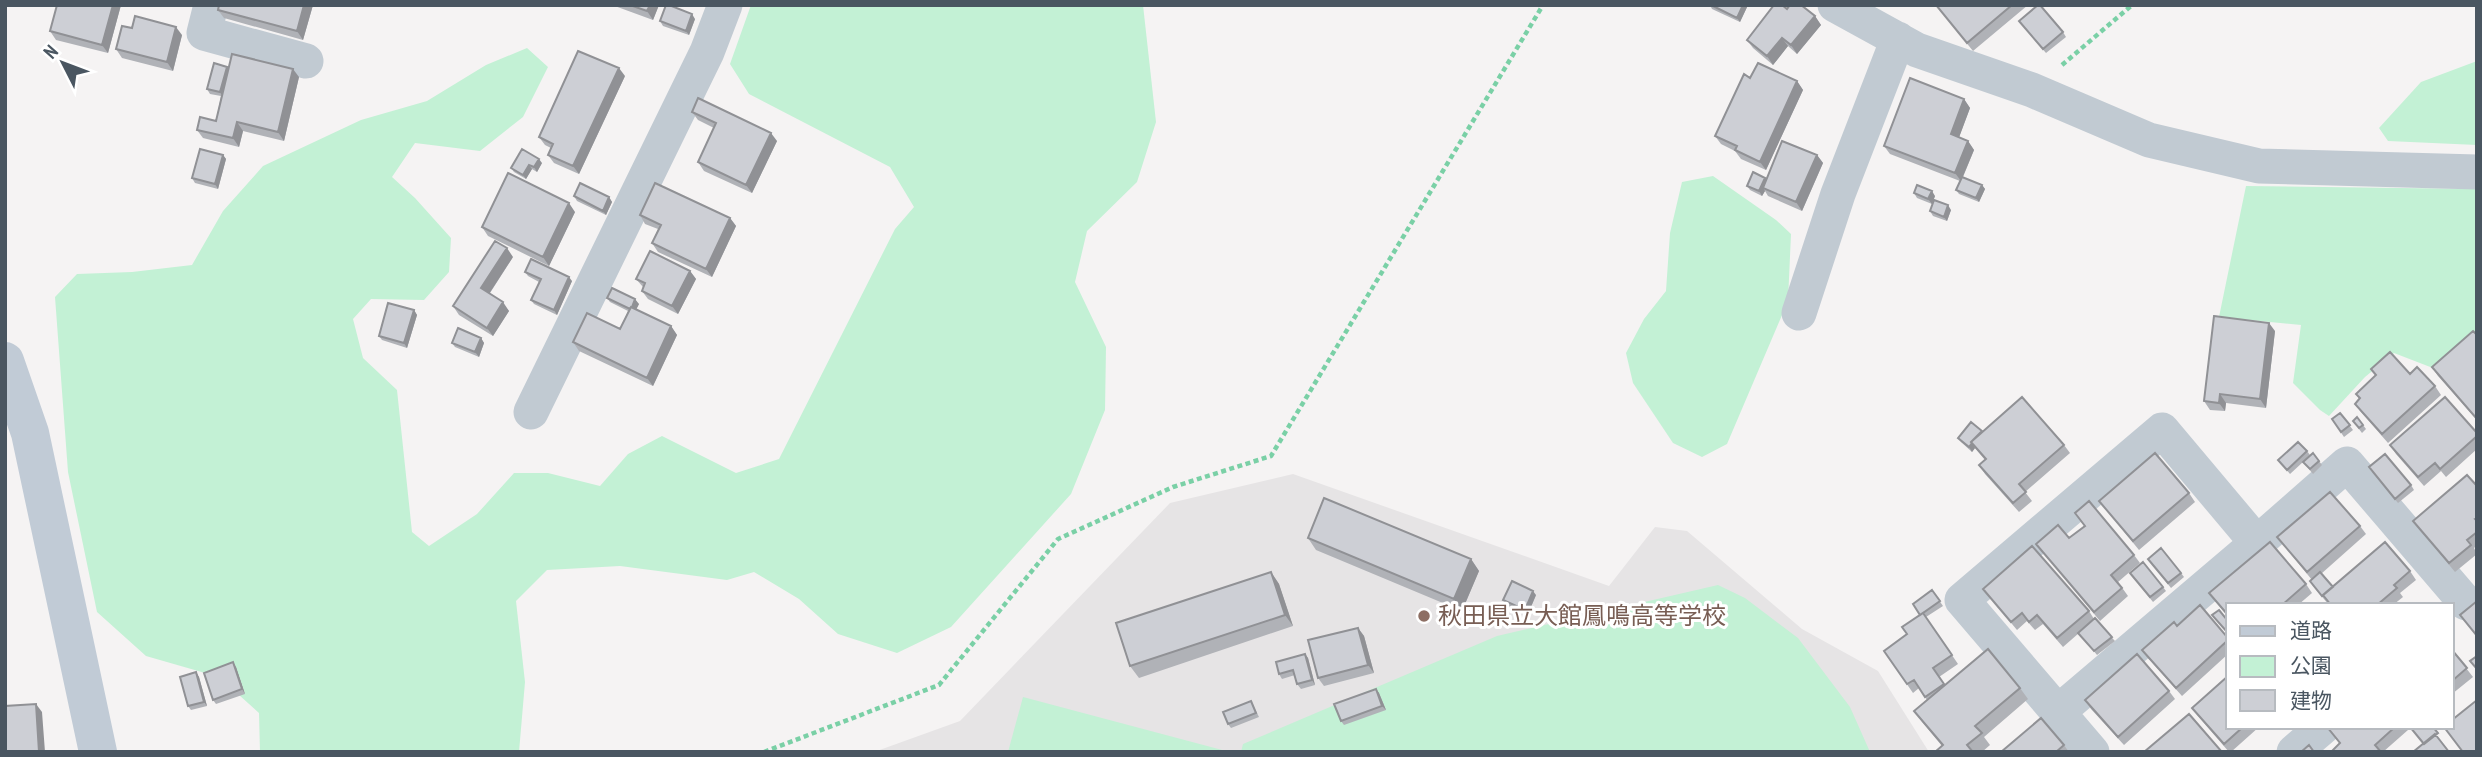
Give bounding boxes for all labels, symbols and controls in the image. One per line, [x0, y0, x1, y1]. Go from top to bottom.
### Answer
north arrow [28, 28, 98, 98]
text: N [38, 40, 63, 63]
place label: 秋田県立大館鳳鳴高等学校 [1438, 600, 1726, 631]
legend [2226, 603, 2454, 729]
marker: 秋田県立大館鳳鳴高等学校 [1416, 608, 1432, 624]
text: 道路 [2290, 617, 2332, 644]
text: 公園 [2290, 652, 2332, 679]
text: 建物 [2290, 687, 2332, 714]

